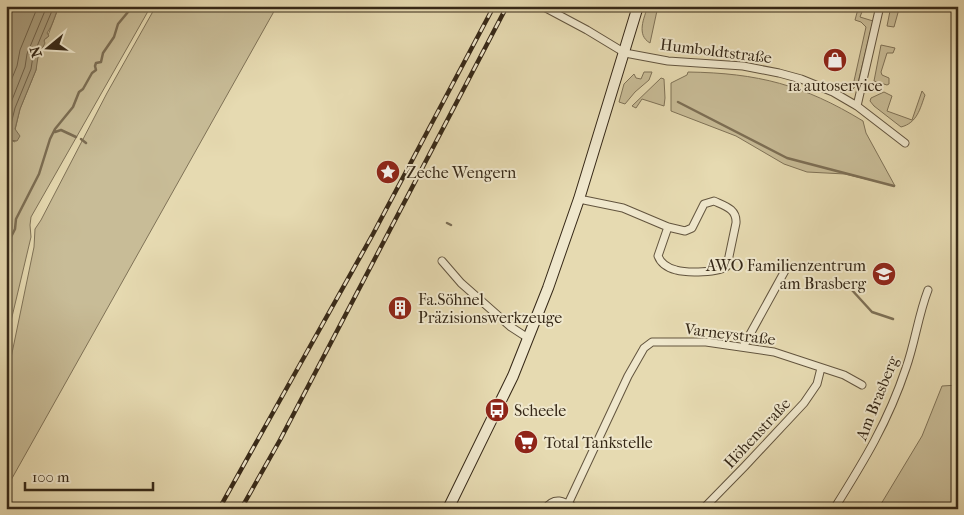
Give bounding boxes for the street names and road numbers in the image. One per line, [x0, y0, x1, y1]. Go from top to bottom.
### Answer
street label: Humboldtstraße [659, 35, 773, 67]
street label: Varneystraße [682, 319, 777, 349]
street label: Am Brasberg [851, 353, 903, 444]
street label: Höhenstraße [720, 394, 794, 472]

